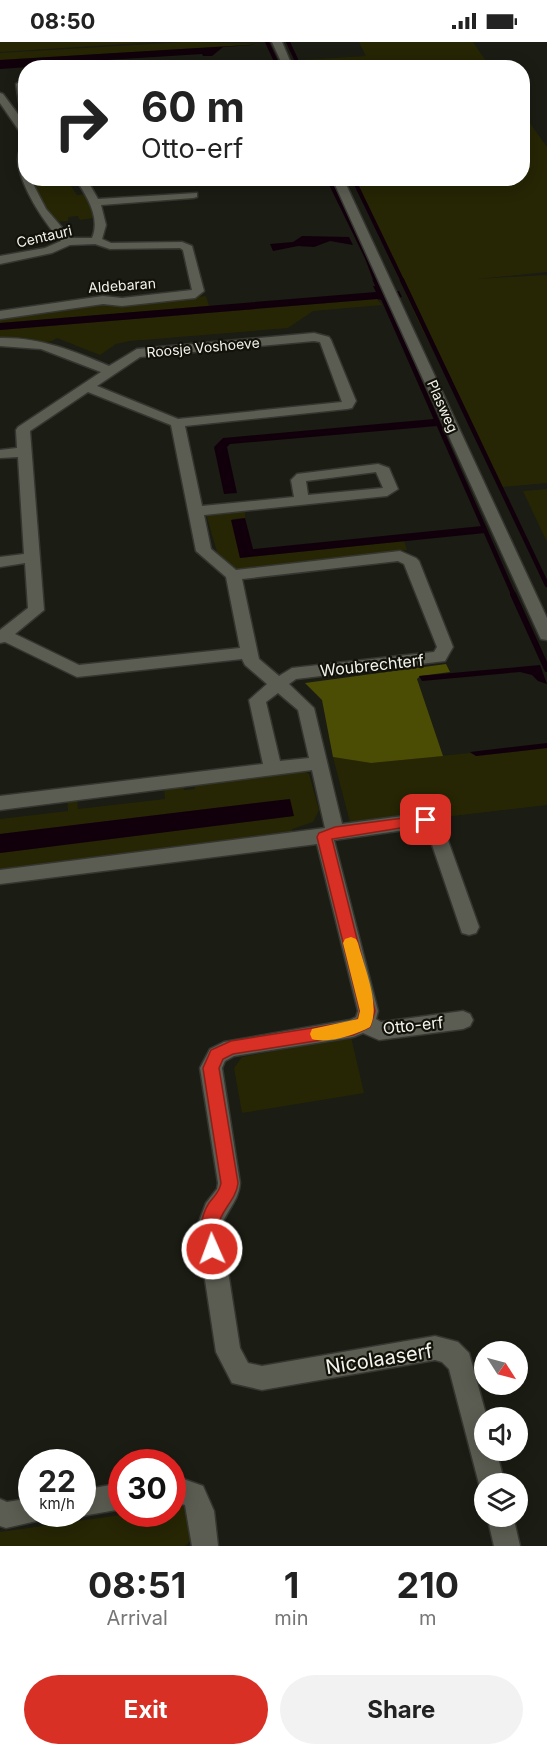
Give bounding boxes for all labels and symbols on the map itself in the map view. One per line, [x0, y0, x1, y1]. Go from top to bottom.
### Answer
street label: Centauri [15, 221, 73, 251]
street label: Aldebaran [88, 274, 156, 296]
street label: Roosje Voshoeve [146, 334, 260, 360]
street label: Plasweg [424, 377, 462, 435]
street label: Woubrechterf [319, 650, 425, 680]
pin [400, 794, 451, 845]
street label: Otto-erf [382, 1012, 444, 1038]
position arrow [180, 1217, 244, 1281]
street label: Nicolaaserf [324, 1339, 435, 1379]
north arrow [474, 1341, 528, 1395]
speed limit sign: 30 [108, 1449, 186, 1527]

